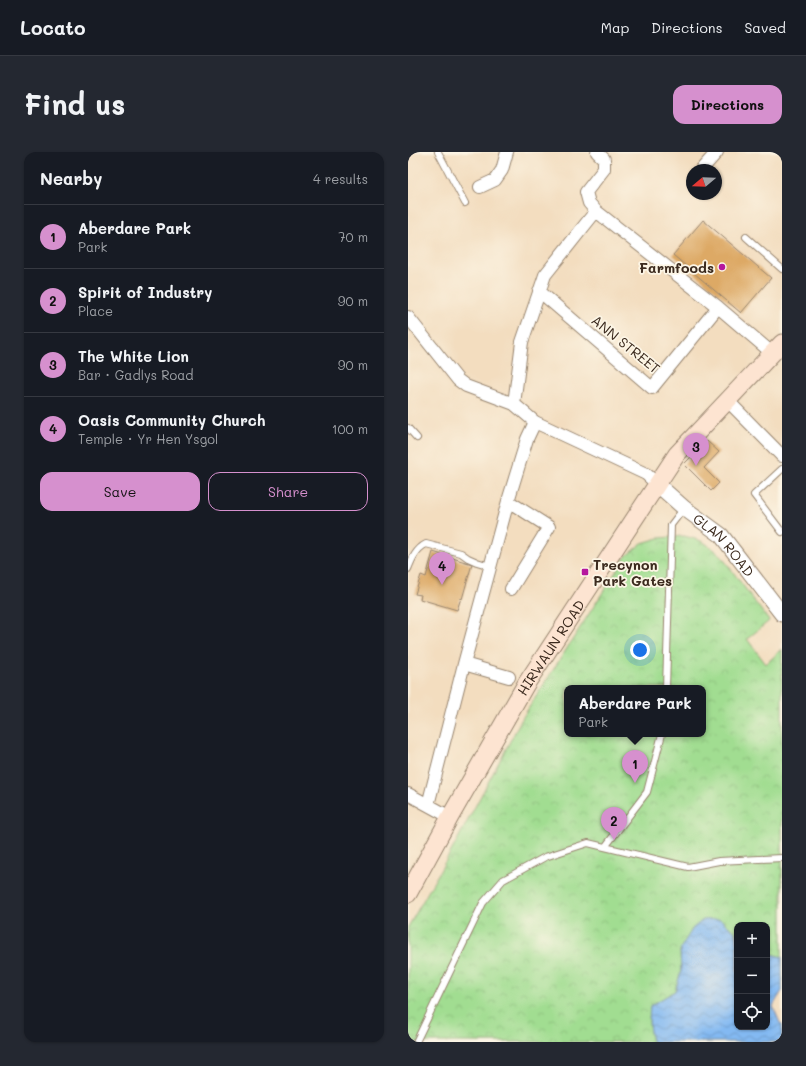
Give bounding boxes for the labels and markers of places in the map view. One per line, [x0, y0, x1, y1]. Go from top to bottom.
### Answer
place label: Farmfoods [639, 258, 714, 277]
marker: Farmfoods [717, 262, 727, 272]
pin: 3 [683, 433, 709, 466]
pin: 4 [429, 552, 455, 585]
place label: Trecynon Park Gates [593, 555, 672, 590]
marker: Trecynon Park Gates [580, 567, 590, 577]
pin: 1 [622, 750, 648, 783]
pin: 2 [601, 807, 627, 840]

